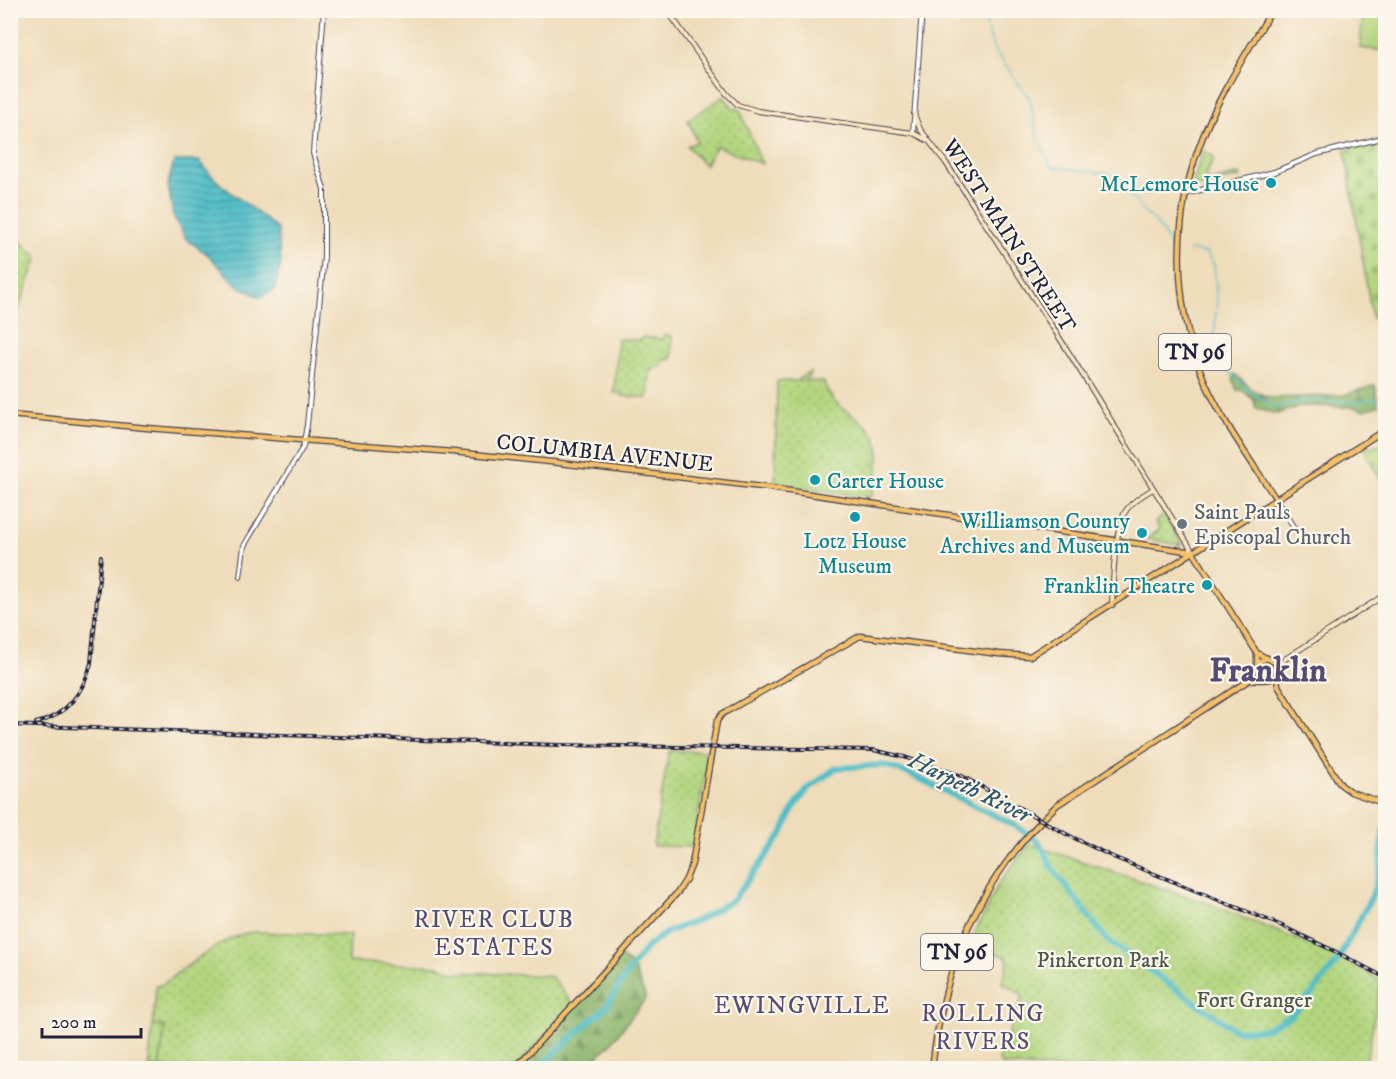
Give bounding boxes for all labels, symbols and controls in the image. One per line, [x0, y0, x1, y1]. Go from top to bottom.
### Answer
street label: WEST MAIN STREET [936, 133, 1082, 338]
place label: McLemore House [1100, 171, 1259, 198]
marker: McLemore House [1264, 176, 1278, 190]
road number: TN 96 [1159, 334, 1231, 370]
street label: COLUMBIA AVENUE [495, 429, 715, 478]
place label: Carter House [827, 468, 944, 495]
marker: Carter House [808, 473, 822, 487]
place label: Saint Pauls Episcopal Church [1194, 499, 1352, 551]
place label: Williamson County Archives and Museum [940, 508, 1131, 560]
marker: Lotz House Museum [848, 510, 862, 524]
marker: Saint Pauls Episcopal Church [1175, 517, 1189, 531]
marker: Williamson County Archives and Museum [1135, 526, 1149, 540]
place label: Lotz House Museum [803, 528, 907, 580]
place label: Franklin Theatre [1043, 573, 1195, 600]
marker: Franklin Theatre [1200, 578, 1214, 592]
district label: Franklin [1209, 650, 1327, 692]
water label: Harpeth River [902, 745, 1038, 832]
district label: RIVER CLUB ESTATES [414, 905, 574, 963]
road number: TN 96 [921, 934, 993, 970]
park label: Pinkerton Park [1037, 947, 1170, 974]
park label: Fort Granger [1196, 987, 1313, 1014]
district label: EWINGVILLE [714, 991, 890, 1021]
district label: ROLLING RIVERS [921, 999, 1045, 1057]
scale bar [42, 1001, 141, 1039]
text: 200 m [51, 1012, 97, 1034]

